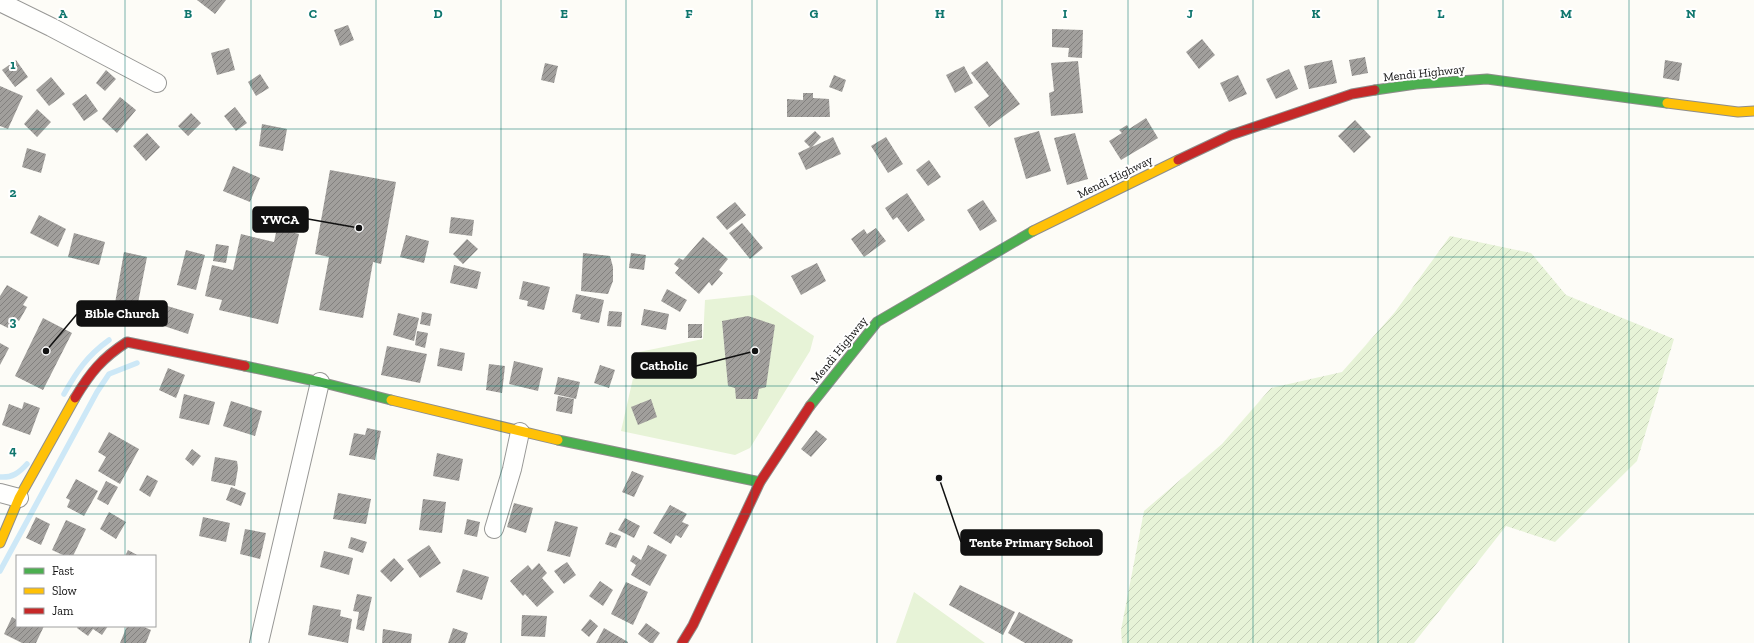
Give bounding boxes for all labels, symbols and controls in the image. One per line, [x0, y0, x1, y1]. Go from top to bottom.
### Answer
text: A [59, 6, 68, 21]
text: B [184, 6, 192, 21]
text: C [309, 6, 317, 21]
text: D [433, 6, 443, 21]
text: E [560, 6, 568, 21]
text: F [685, 6, 693, 21]
text: G [810, 6, 819, 21]
text: H [935, 6, 945, 21]
text: I [1063, 6, 1068, 21]
text: J [1187, 6, 1193, 21]
text: K [1312, 6, 1321, 21]
text: L [1437, 6, 1445, 21]
text: M [1560, 6, 1572, 21]
text: N [1686, 6, 1696, 21]
text: 1 [10, 57, 16, 72]
street label: Mendi Highway [1383, 62, 1466, 84]
street label: Mendi Highway [1075, 152, 1156, 201]
text: 2 [10, 185, 17, 200]
callout: YWCA [253, 207, 308, 232]
text: YWCA [261, 212, 299, 227]
callout: Bible Church [77, 301, 167, 326]
text: Bible Church [85, 306, 160, 321]
street label: Mendi Highway [808, 313, 871, 386]
text: 3 [10, 314, 17, 329]
callout: Catholic [632, 353, 696, 378]
text: Catholic [640, 358, 688, 373]
text: 4 [9, 443, 17, 458]
callout: Tente Primary School [961, 530, 1102, 555]
text: Tente Primary School [969, 535, 1093, 550]
legend [16, 555, 156, 627]
text: Fast [52, 564, 75, 578]
text: Slow [52, 584, 78, 598]
text: Jam [52, 604, 74, 618]

